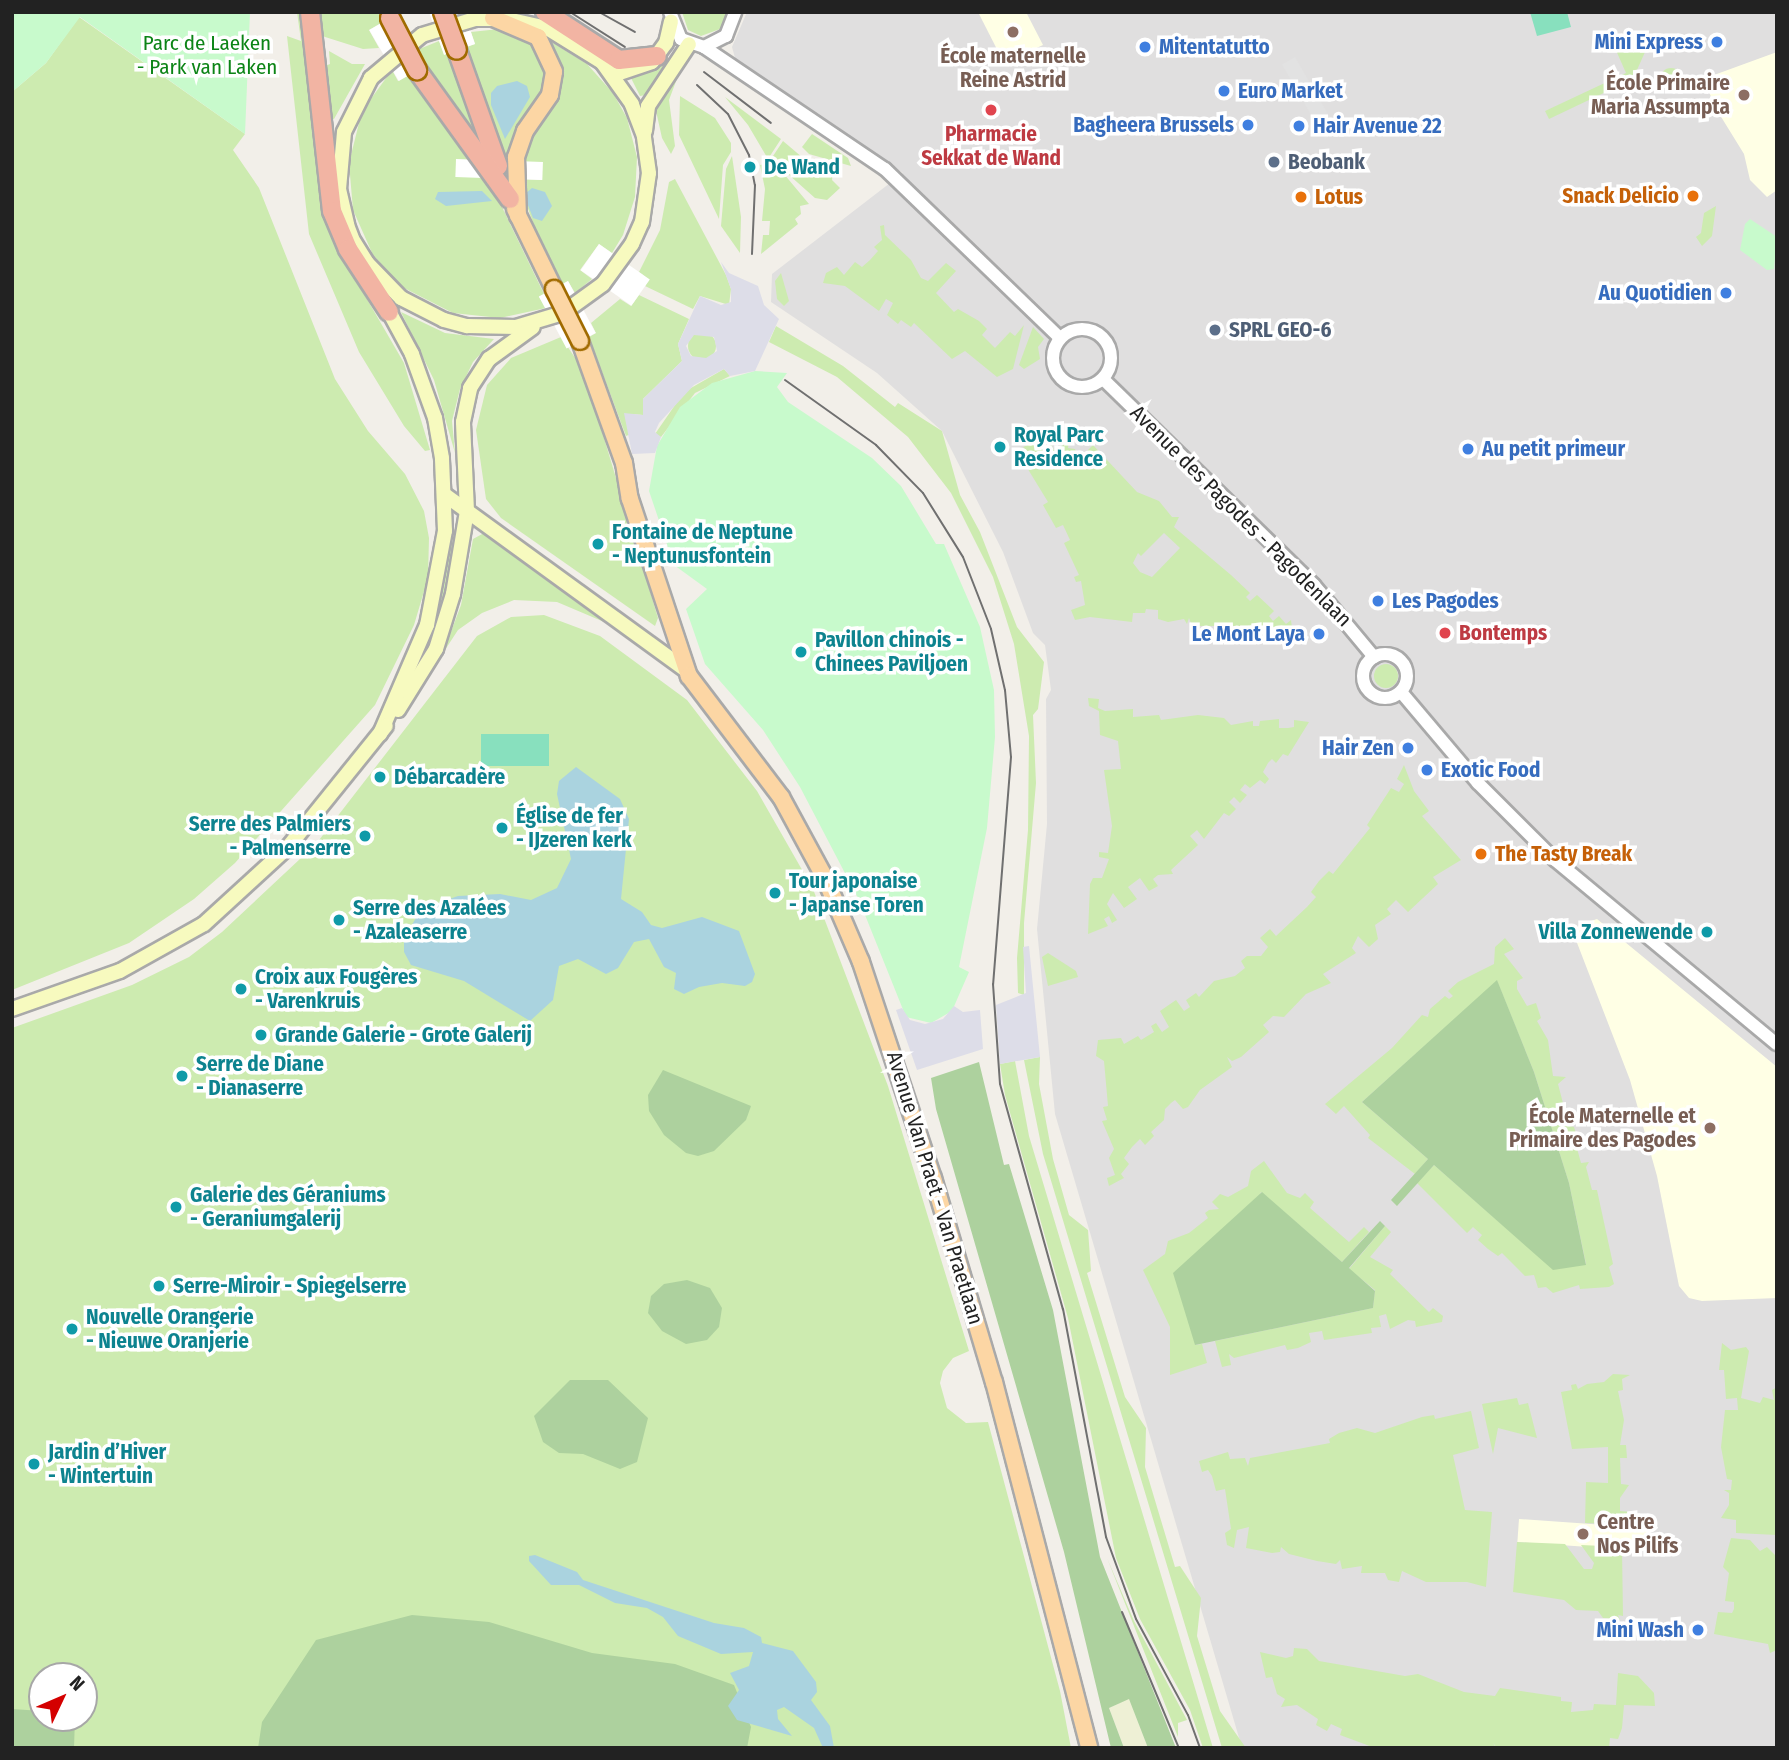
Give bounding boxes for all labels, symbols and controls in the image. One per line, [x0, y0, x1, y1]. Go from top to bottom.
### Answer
marker: École maternelle Reine Astrid [1005, 24, 1021, 40]
place label: Mini Express [1594, 29, 1703, 55]
park label: Parc de Laeken - Park van Laken [137, 30, 277, 80]
place label: Mitentatutto [1159, 34, 1270, 60]
marker: Mini Express [1709, 34, 1725, 50]
marker: Mitentatutto [1137, 39, 1153, 55]
place label: École maternelle Reine Astrid [940, 43, 1086, 93]
place label: École Primaire Maria Assumpta [1591, 70, 1730, 120]
place label: Euro Market [1238, 78, 1343, 104]
marker: Euro Market [1216, 83, 1232, 99]
marker: École Primaire Maria Assumpta [1736, 87, 1752, 103]
marker: Pharmacie Sekkat de Wand [983, 102, 999, 118]
place label: Bagheera Brussels [1073, 112, 1234, 138]
place label: Hair Avenue 22 [1313, 113, 1442, 139]
marker: Bagheera Brussels [1240, 117, 1256, 133]
marker: Hair Avenue 22 [1291, 118, 1307, 134]
place label: Pharmacie Sekkat de Wand [921, 121, 1061, 171]
place label: Beobank [1288, 149, 1365, 175]
place label: De Wand [764, 154, 840, 180]
marker: Beobank [1266, 154, 1282, 170]
marker: De Wand [742, 159, 758, 175]
place label: Snack Delicio [1562, 183, 1679, 209]
place label: Lotus [1315, 184, 1363, 210]
marker: Snack Delicio [1685, 188, 1701, 204]
marker: Lotus [1293, 189, 1309, 205]
place label: Au Quotidien [1599, 280, 1712, 306]
marker: Au Quotidien [1718, 285, 1734, 301]
place label: SPRL GEO-6 [1229, 317, 1331, 343]
marker: SPRL GEO-6 [1207, 322, 1223, 338]
street label: Avenue des Pagodes - Pagodenlaan [1125, 400, 1357, 632]
place label: Royal Parc Residence [1014, 422, 1104, 472]
place label: Au petit primeur [1482, 436, 1625, 462]
marker: Royal Parc Residence [992, 439, 1008, 455]
marker: Au petit primeur [1460, 441, 1476, 457]
place label: Fontaine de Neptune - Neptunusfontein [612, 519, 793, 569]
marker: Fontaine de Neptune - Neptunusfontein [590, 536, 606, 552]
place label: Les Pagodes [1392, 588, 1499, 614]
marker: Les Pagodes [1370, 593, 1386, 609]
place label: Bontemps [1459, 620, 1547, 646]
place label: Le Mont Laya [1192, 621, 1305, 647]
marker: Bontemps [1437, 625, 1453, 641]
marker: Le Mont Laya [1311, 626, 1327, 642]
place label: Pavillon chinois - Chinees Paviljoen [815, 627, 968, 677]
marker: Pavillon chinois - Chinees Paviljoen [793, 644, 809, 660]
place label: Hair Zen [1322, 735, 1394, 761]
marker: Hair Zen [1400, 740, 1416, 756]
place label: Exotic Food [1441, 757, 1540, 783]
marker: Exotic Food [1419, 762, 1435, 778]
place label: Débarcadère [394, 764, 505, 790]
marker: Débarcadère [372, 769, 388, 785]
place label: Église de fer - IJzeren kerk [516, 803, 632, 853]
place label: Serre des Palmiers - Palmenserre [189, 811, 351, 861]
marker: Église de fer - IJzeren kerk [494, 820, 510, 836]
marker: Serre des Palmiers - Palmenserre [357, 828, 373, 844]
place label: The Tasty Break [1495, 841, 1632, 867]
marker: The Tasty Break [1473, 846, 1489, 862]
place label: Tour japonaise - Japanse Toren [789, 868, 924, 918]
marker: Tour japonaise - Japanse Toren [767, 885, 783, 901]
place label: Serre des Azalées - Azaleaserre [353, 895, 506, 945]
marker: Serre des Azalées - Azaleaserre [331, 912, 347, 928]
place label: Villa Zonnewende [1538, 919, 1693, 945]
marker: Villa Zonnewende [1699, 924, 1715, 940]
place label: Croix aux Fougères - Varenkruis [255, 964, 417, 1014]
marker: Croix aux Fougères - Varenkruis [233, 981, 249, 997]
place label: Grande Galerie - Grote Galerij [275, 1022, 532, 1048]
marker: Grande Galerie - Grote Galerij [253, 1027, 269, 1043]
street label: Avenue Van Praet - Van Praetlaan [881, 1048, 989, 1328]
place label: Serre de Diane - Dianaserre [196, 1051, 324, 1101]
marker: Serre de Diane - Dianaserre [174, 1068, 190, 1084]
place label: École Maternelle et Primaire des Pagodes [1509, 1103, 1696, 1153]
marker: École Maternelle et Primaire des Pagodes [1702, 1120, 1718, 1136]
place label: Galerie des Géraniums - Geraniumgalerij [190, 1182, 386, 1232]
marker: Galerie des Géraniums - Geraniumgalerij [168, 1199, 184, 1215]
place label: Serre-Miroir - Spiegelserre [173, 1273, 406, 1299]
marker: Serre-Miroir - Spiegelserre [151, 1278, 167, 1294]
place label: Nouvelle Orangerie - Nieuwe Oranjerie [86, 1304, 254, 1354]
marker: Nouvelle Orangerie - Nieuwe Oranjerie [64, 1321, 80, 1337]
place label: Jardin d’Hiver - Wintertuin [48, 1439, 166, 1489]
marker: Jardin d’Hiver - Wintertuin [26, 1456, 42, 1472]
place label: Centre Nos Pilifs [1597, 1509, 1678, 1559]
marker: Centre Nos Pilifs [1575, 1526, 1591, 1542]
place label: Mini Wash [1597, 1617, 1684, 1643]
marker: Mini Wash [1690, 1622, 1706, 1638]
north arrow [28, 1662, 98, 1732]
text: N [65, 1671, 89, 1696]

